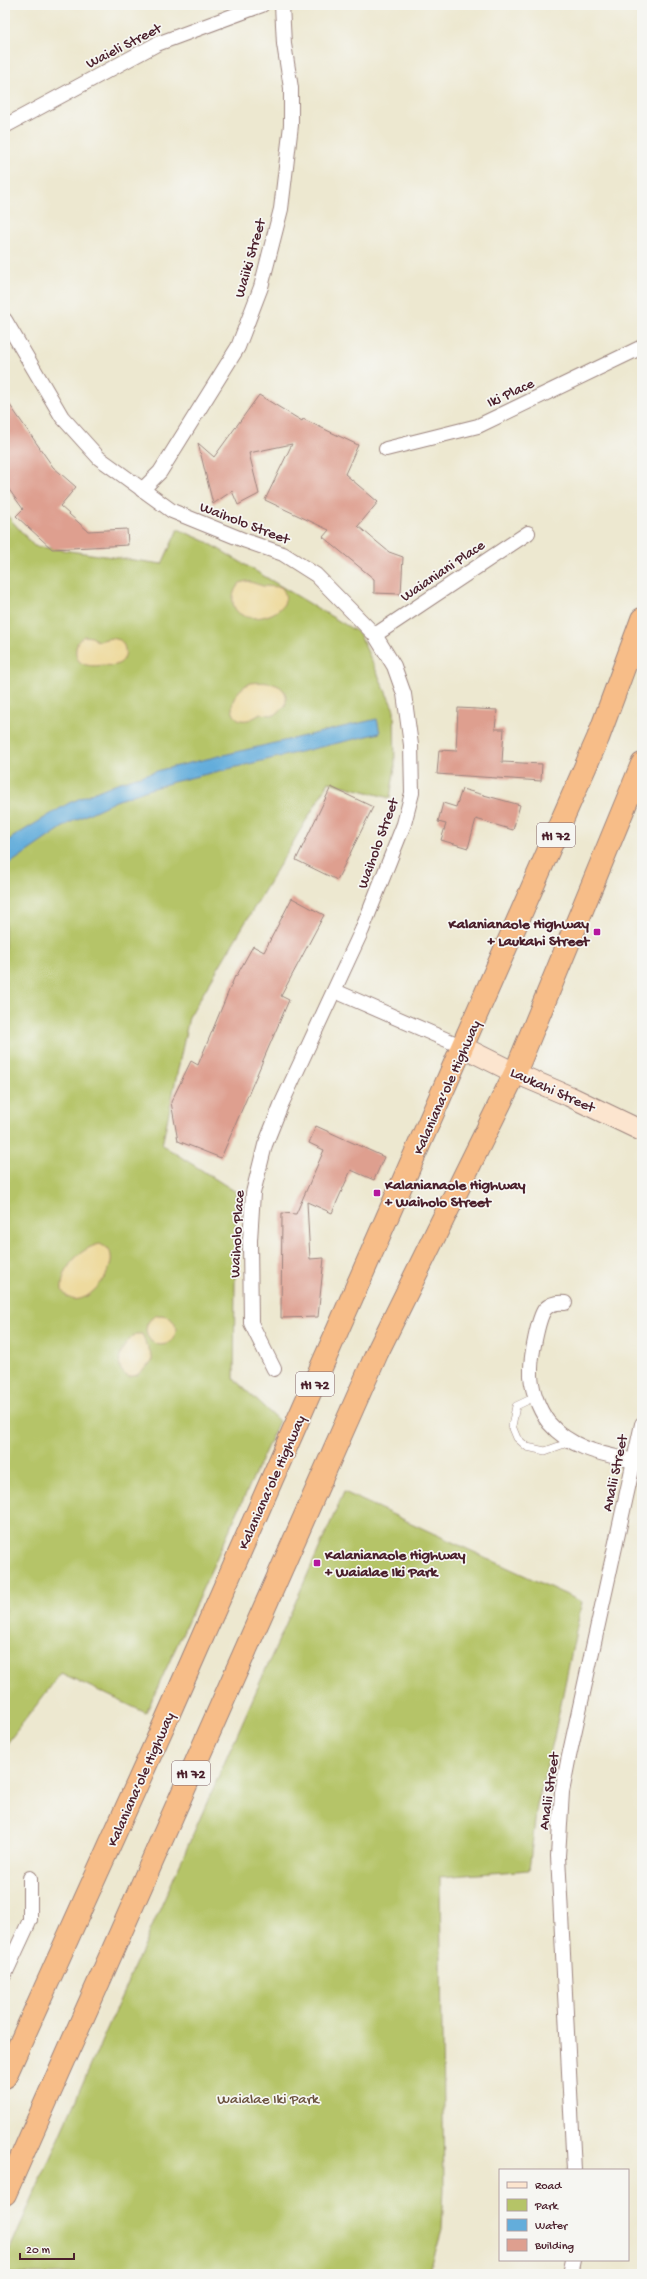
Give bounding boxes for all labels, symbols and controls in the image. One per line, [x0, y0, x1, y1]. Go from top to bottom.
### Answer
street label: Waieli Street [83, 19, 166, 73]
street label: Waiiki Street [231, 215, 271, 300]
street label: Iki Place [484, 375, 537, 413]
street label: Waiholo Street [197, 498, 294, 550]
street label: Waianiani Place [397, 537, 489, 607]
street label: Waiholo Street [354, 794, 404, 891]
road number: HI 72 [537, 823, 575, 847]
place label: Kalanianaole Highway + Laukahi Street [447, 916, 591, 951]
marker: Kalanianaole Highway + Laukahi Street [592, 927, 602, 937]
street label: Kalaniana’ole Highway [410, 1017, 486, 1158]
street label: Laukahi Street [507, 1064, 599, 1118]
place label: Kalanianaole Highway + Waiholo Street [384, 1177, 526, 1212]
marker: Kalanianaole Highway + Waiholo Street [372, 1188, 382, 1198]
street label: Waiholo Place [227, 1190, 249, 1278]
road number: HI 72 [296, 1372, 334, 1396]
street label: Kalaniana’ole Highway [235, 1412, 311, 1553]
street label: Analii Street [599, 1432, 633, 1513]
place label: Kalanianaole Highway + Waialae Iki Park [324, 1547, 466, 1582]
marker: Kalanianaole Highway + Waialae Iki Park [312, 1558, 322, 1568]
street label: Kalaniana’ole Highway [104, 1709, 180, 1850]
street label: Analii Street [536, 1750, 565, 1831]
road number: HI 72 [172, 1761, 210, 1785]
park label: Waialae Iki Park [217, 2091, 320, 2109]
legend [499, 2169, 629, 2261]
text: Road [535, 2180, 562, 2194]
text: Park [534, 2200, 560, 2214]
text: Water [535, 2220, 569, 2234]
scale bar [20, 2235, 74, 2261]
text: Building [534, 2240, 574, 2254]
text: 20 m [26, 2244, 51, 2258]

